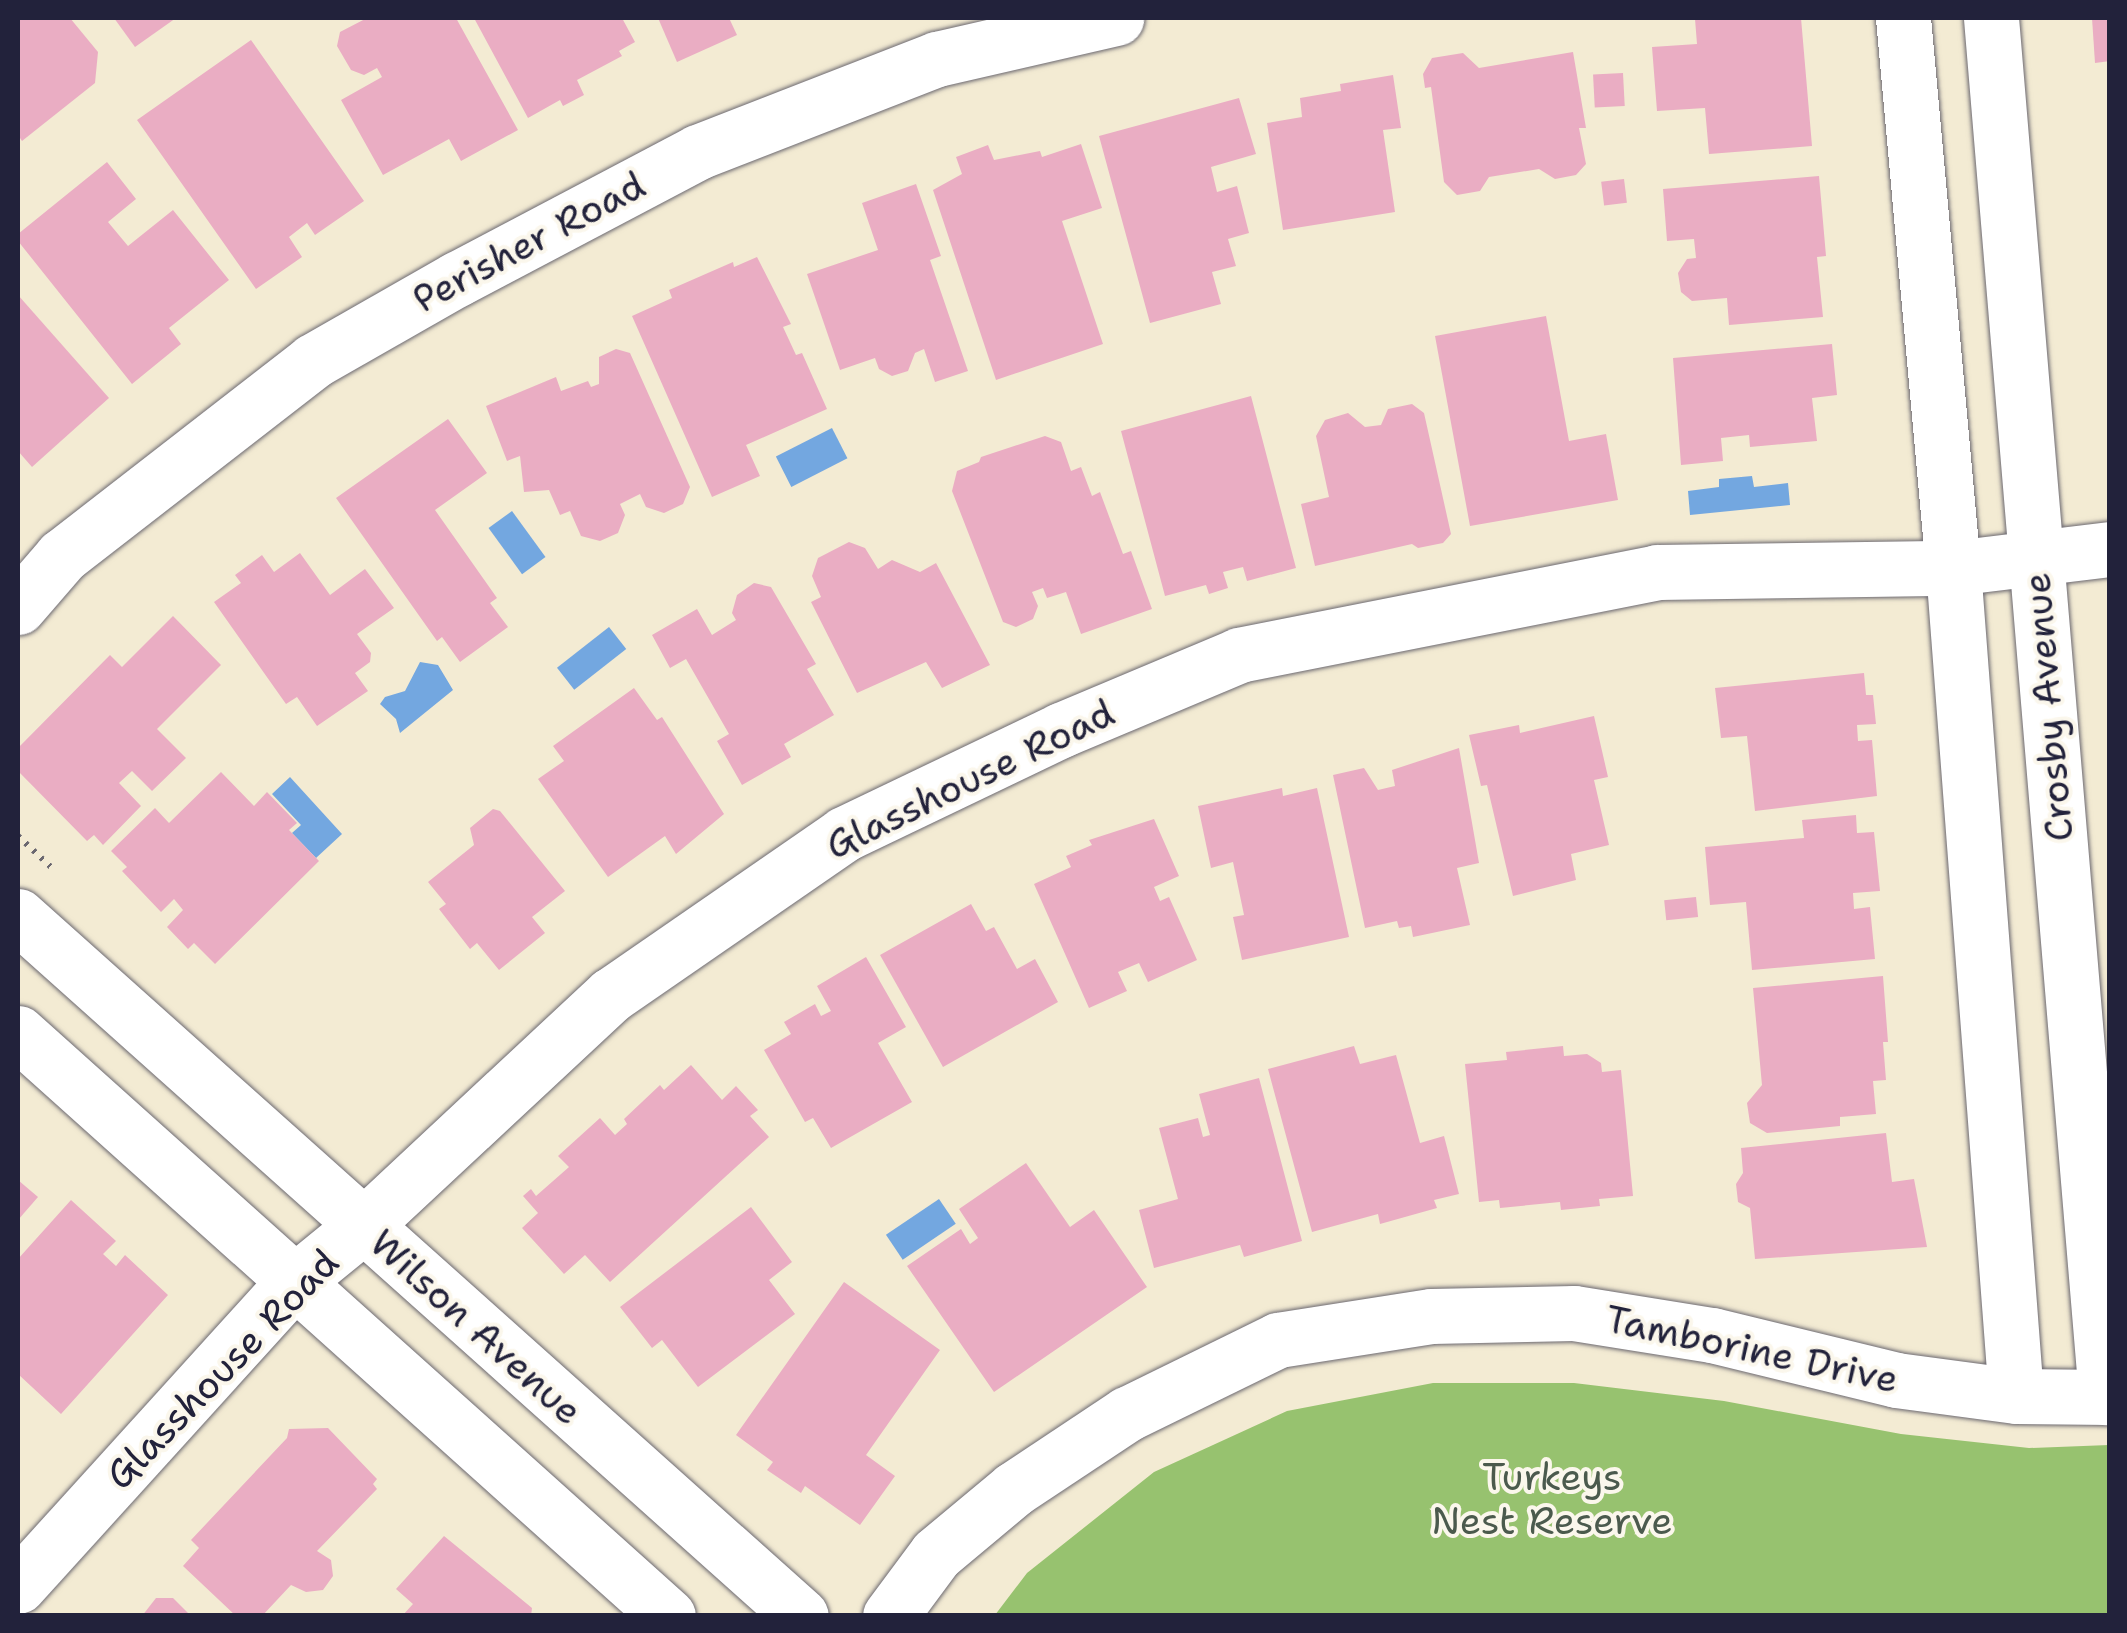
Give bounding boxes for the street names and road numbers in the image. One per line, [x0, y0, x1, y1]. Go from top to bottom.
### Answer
street label: Perisher Road [405, 162, 653, 322]
street label: Crosby Avenue [2014, 571, 2082, 843]
street label: Glasshouse Road [818, 689, 1122, 869]
street label: Wilson Avenue [361, 1220, 591, 1434]
street label: Glasshouse Road [96, 1240, 348, 1498]
street label: Tamborine Drive [1602, 1296, 1902, 1402]

